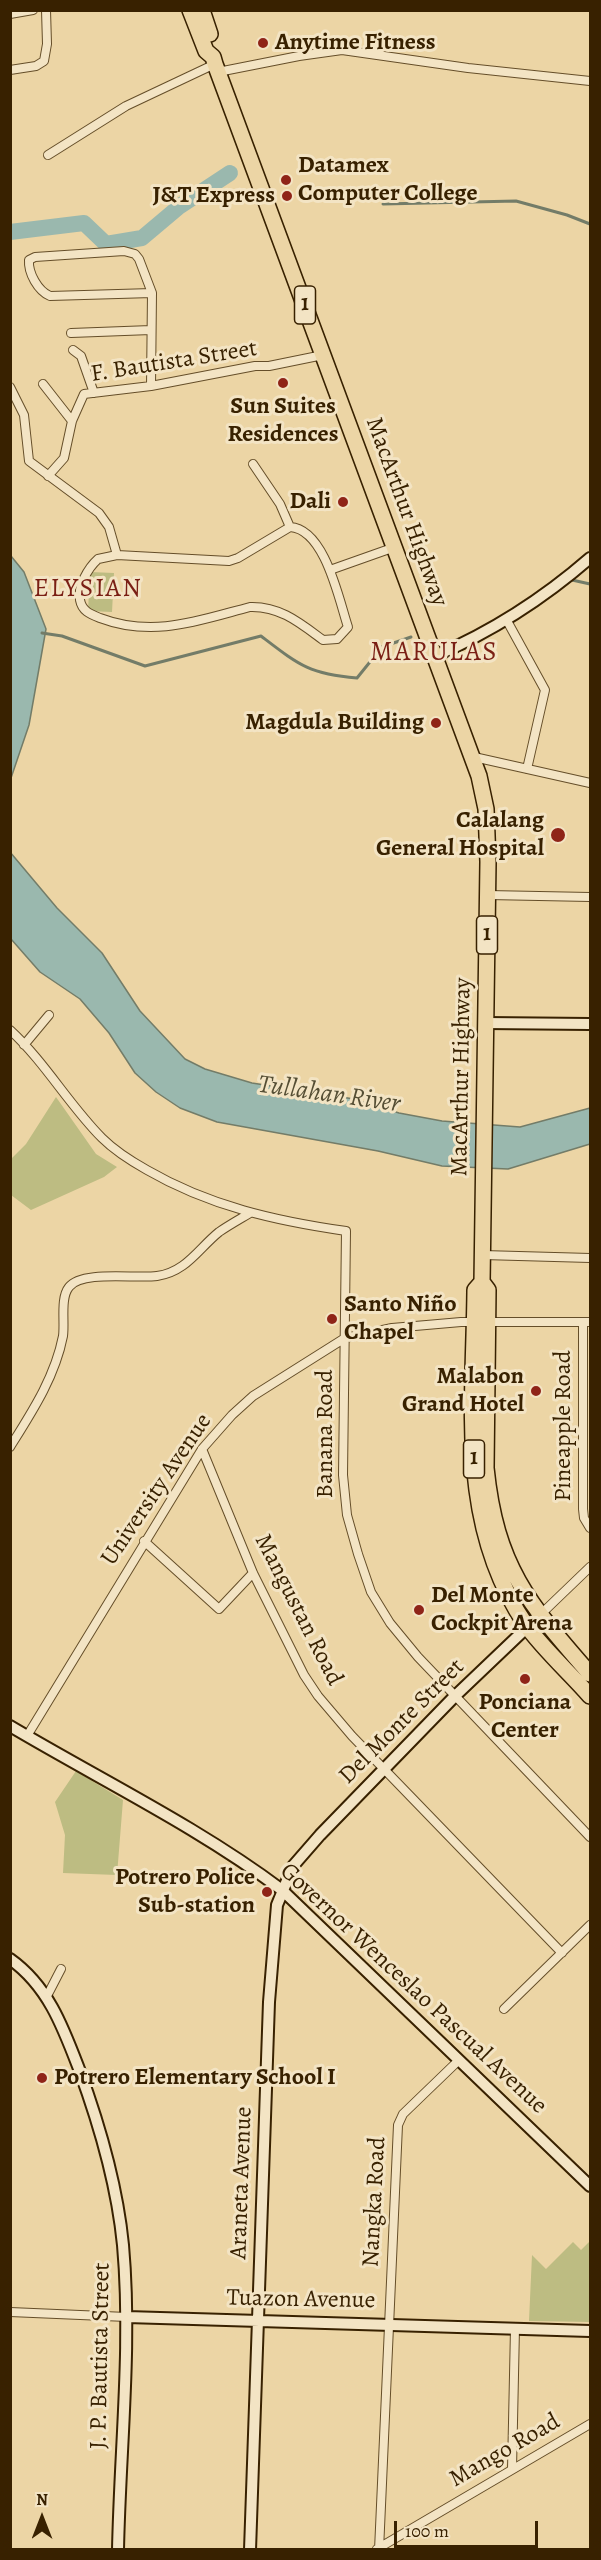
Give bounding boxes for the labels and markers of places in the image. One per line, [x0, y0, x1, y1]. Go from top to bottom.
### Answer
place label: Anytime Fitness [275, 29, 436, 57]
marker: Anytime Fitness [256, 36, 270, 50]
place label: Datamex Computer College [298, 152, 477, 208]
marker: Datamex Computer College [279, 173, 293, 187]
place label: J&T Express [153, 182, 275, 210]
marker: J&T Express [280, 189, 294, 203]
marker: Sun Suites Residences [276, 376, 290, 390]
place label: Sun Suites Residences [228, 393, 338, 449]
place label: Dali [290, 488, 331, 516]
marker: Dali [336, 495, 350, 509]
place label: Magdula Building [245, 709, 424, 737]
marker: Magdula Building [429, 716, 443, 730]
place label: Calalang General Hospital [376, 807, 544, 863]
marker: Calalang General Hospital [549, 826, 567, 844]
place label: Santo Niño Chapel [344, 1291, 457, 1347]
marker: Santo Niño Chapel [325, 1312, 339, 1326]
place label: Malabon Grand Hotel [402, 1363, 524, 1419]
marker: Malabon Grand Hotel [529, 1384, 543, 1398]
place label: Del Monte Cockpit Arena [431, 1582, 573, 1638]
marker: Del Monte Cockpit Arena [412, 1603, 426, 1617]
marker: Ponciana Center [518, 1672, 532, 1686]
place label: Ponciana Center [479, 1689, 571, 1745]
place label: Potrero Police Sub-station [115, 1864, 255, 1920]
marker: Potrero Police Sub-station [260, 1885, 274, 1899]
place label: Potrero Elementary School I [54, 2064, 336, 2092]
marker: Potrero Elementary School I [35, 2071, 49, 2085]

